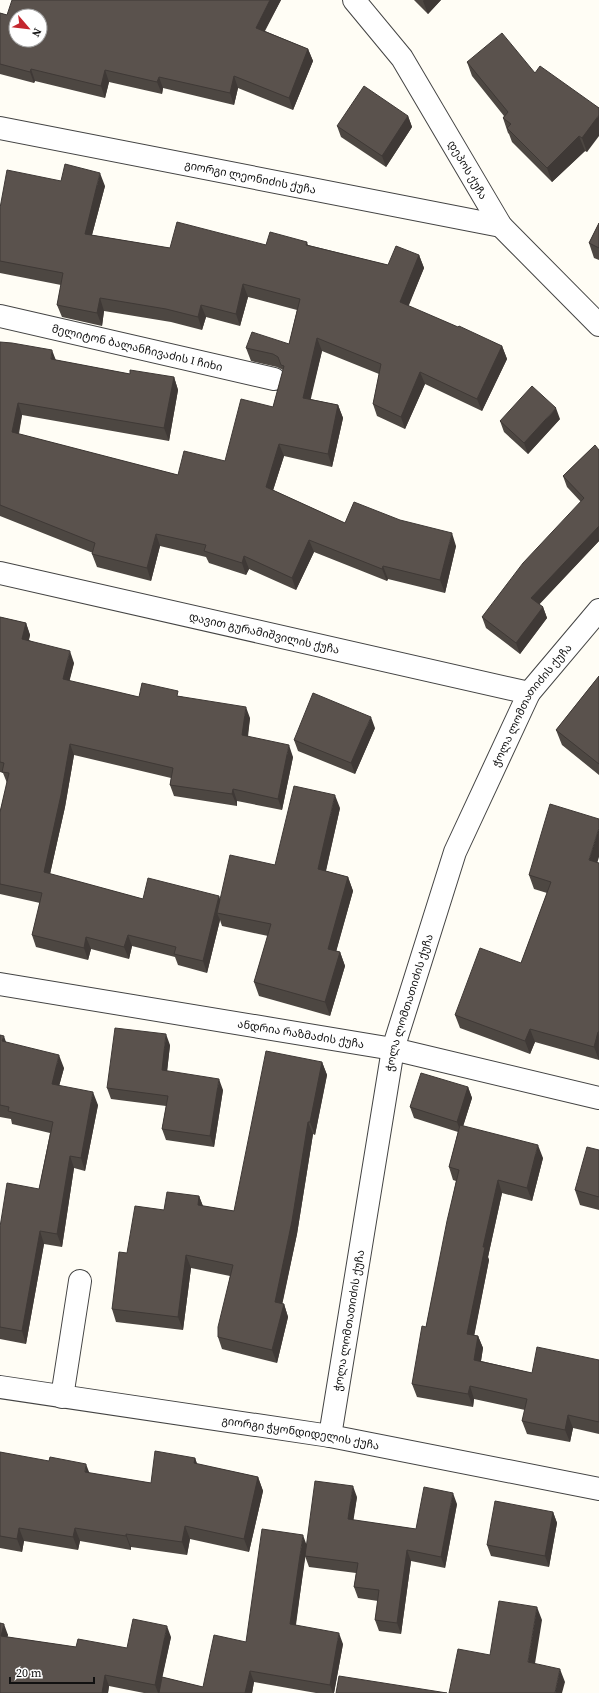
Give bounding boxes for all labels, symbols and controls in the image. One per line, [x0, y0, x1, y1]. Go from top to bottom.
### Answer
north arrow [8, 8, 48, 48]
text: N [28, 25, 45, 40]
street label: დეპოს ქუჩა [445, 137, 491, 202]
street label: გიორგი ლეონიძის ქუჩა [183, 157, 317, 197]
street label: მელიტონ ბალანჩივაძის I ჩიხი [51, 321, 224, 375]
street label: დავით გურამიშვილის ქუჩა [188, 609, 341, 657]
street label: ჭოლა ლომთათიძის ქუჩა [488, 640, 575, 769]
street label: ჭოლა ლომთათიძის ქუჩა [382, 932, 436, 1072]
street label: ანდრია რაზმაძის ქუჩა [236, 1016, 365, 1052]
street label: ჭოლა ლომთათიძის ქუჩა [330, 1249, 368, 1392]
street label: გიორგი ჭყონდიდელის ქუჩა [221, 1413, 381, 1453]
scale bar [10, 1659, 94, 1685]
text: 20 m [16, 1665, 42, 1681]

